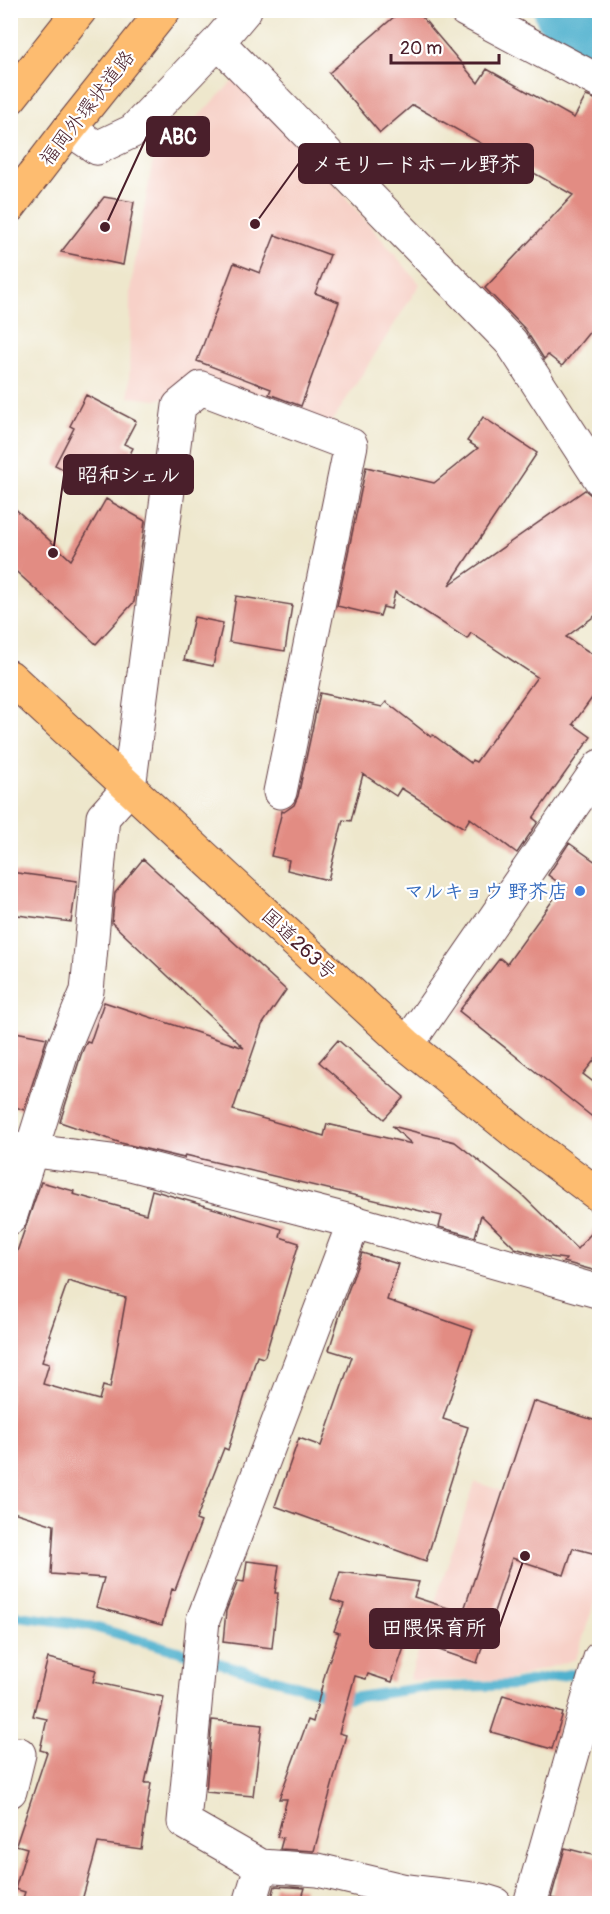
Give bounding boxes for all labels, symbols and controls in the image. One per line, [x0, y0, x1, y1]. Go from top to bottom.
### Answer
scale bar [391, 27, 499, 65]
text: 20 m [400, 37, 442, 60]
street label: 福岡外環状道路 [34, 45, 140, 171]
callout: ABC [147, 117, 209, 156]
text: ABC [159, 124, 197, 151]
callout: メモリードホール野芥 [299, 144, 533, 183]
text: メモリードホール野芥 [311, 151, 521, 178]
callout: 昭和シェル [64, 455, 193, 494]
text: 昭和シェル [77, 462, 181, 489]
place label: マルキョウ 野芥店 [404, 879, 568, 904]
marker: マルキョウ 野芥店 [573, 884, 587, 898]
street label: 国道263号 [256, 903, 342, 985]
callout: 田隈保育所 [370, 1609, 499, 1648]
text: 田隈保育所 [382, 1615, 487, 1642]

